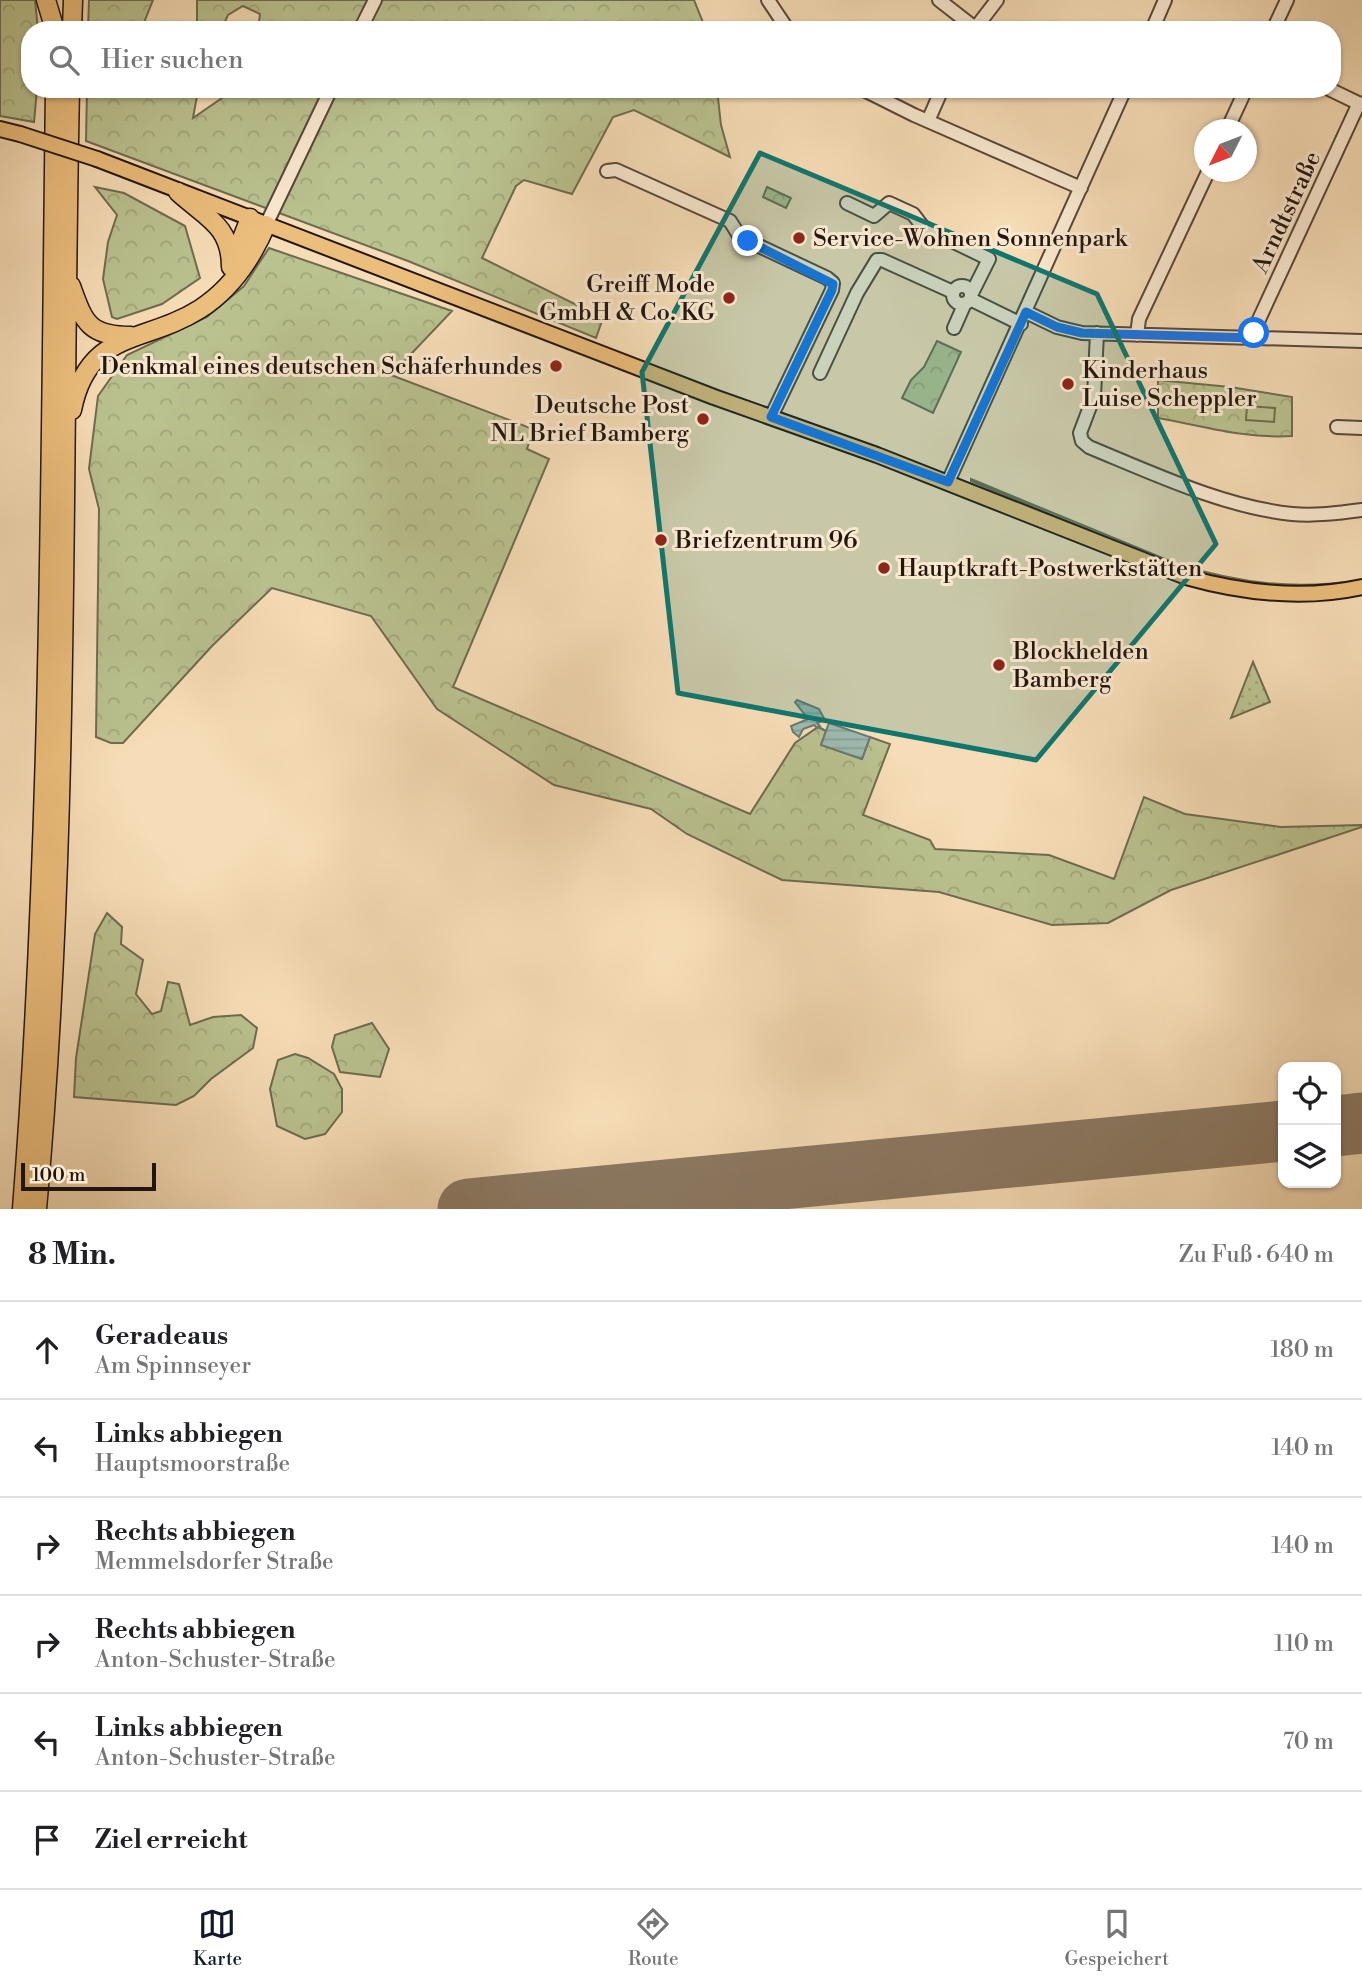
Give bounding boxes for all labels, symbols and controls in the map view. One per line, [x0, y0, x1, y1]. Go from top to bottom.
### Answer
search box [21, 21, 1341, 98]
icon: search [45, 41, 83, 79]
text: Hier suchen [101, 44, 243, 76]
north arrow [1194, 119, 1257, 182]
street label: Arndtstraße [1245, 147, 1328, 279]
place label: Service-Wohnen Sonnenpark [813, 224, 1129, 254]
route end [732, 225, 763, 256]
marker: Service-Wohnen Sonnenpark [791, 230, 807, 246]
place label: Greiff Mode GmbH & Co. KG [539, 270, 715, 328]
marker: Greiff Mode GmbH & Co. KG [721, 290, 737, 306]
route start [1238, 317, 1269, 348]
place label: Denkmal eines deutschen Schäferhundes [100, 352, 542, 382]
place label: Kinderhaus Luise Scheppler [1082, 356, 1257, 414]
marker: Denkmal eines deutschen Schäferhundes [548, 358, 564, 374]
marker: Kinderhaus Luise Scheppler [1060, 376, 1076, 392]
place label: Deutsche Post NL Brief Bamberg [490, 391, 690, 449]
marker: Deutsche Post NL Brief Bamberg [695, 411, 711, 427]
place label: Briefzentrum 96 [674, 526, 858, 556]
marker: Briefzentrum 96 [653, 532, 669, 548]
place label: Hauptkraft-Postwerkstätten [898, 554, 1202, 584]
marker: Hauptkraft-Postwerkstätten [876, 560, 892, 576]
place label: Blockhelden Bamberg [1012, 637, 1149, 695]
marker: Blockhelden Bamberg [991, 657, 1007, 673]
map controls [1278, 1062, 1341, 1188]
button: locate [1278, 1062, 1341, 1125]
button: layers [1278, 1125, 1341, 1188]
scale bar [21, 1160, 156, 1192]
text: 100 m [32, 1163, 85, 1187]
text: 8 Min. [28, 1236, 116, 1274]
text: Zu Fuß · 640 m [1179, 1241, 1334, 1269]
text: Geradeaus [95, 1320, 228, 1352]
icon: ahead [28, 1331, 66, 1369]
text: 180 m [1270, 1336, 1334, 1364]
text: Am Spinnseyer [95, 1352, 251, 1380]
text: Links abbiegen [95, 1418, 283, 1450]
icon: left [28, 1429, 66, 1467]
text: 140 m [1271, 1434, 1334, 1462]
text: Hauptsmoorstraße [95, 1450, 290, 1478]
text: Rechts abbiegen [95, 1516, 295, 1548]
icon: right [28, 1527, 66, 1565]
text: 140 m [1271, 1532, 1334, 1560]
text: Memmelsdorfer Straße [95, 1548, 334, 1576]
text: Rechts abbiegen [95, 1614, 295, 1646]
icon: right [28, 1625, 66, 1663]
text: 110 m [1274, 1630, 1334, 1658]
text: Anton-Schuster-Straße [95, 1646, 336, 1674]
text: Links abbiegen [95, 1712, 283, 1744]
icon: left [28, 1723, 66, 1761]
text: 70 m [1283, 1728, 1334, 1756]
text: Anton-Schuster-Straße [95, 1744, 336, 1772]
icon: arrive [28, 1821, 66, 1859]
text: Ziel erreicht [95, 1824, 247, 1856]
tab: Karte [193, 1905, 242, 1971]
tab: Route [628, 1905, 679, 1971]
tab: Gespeichert [1064, 1905, 1169, 1971]

